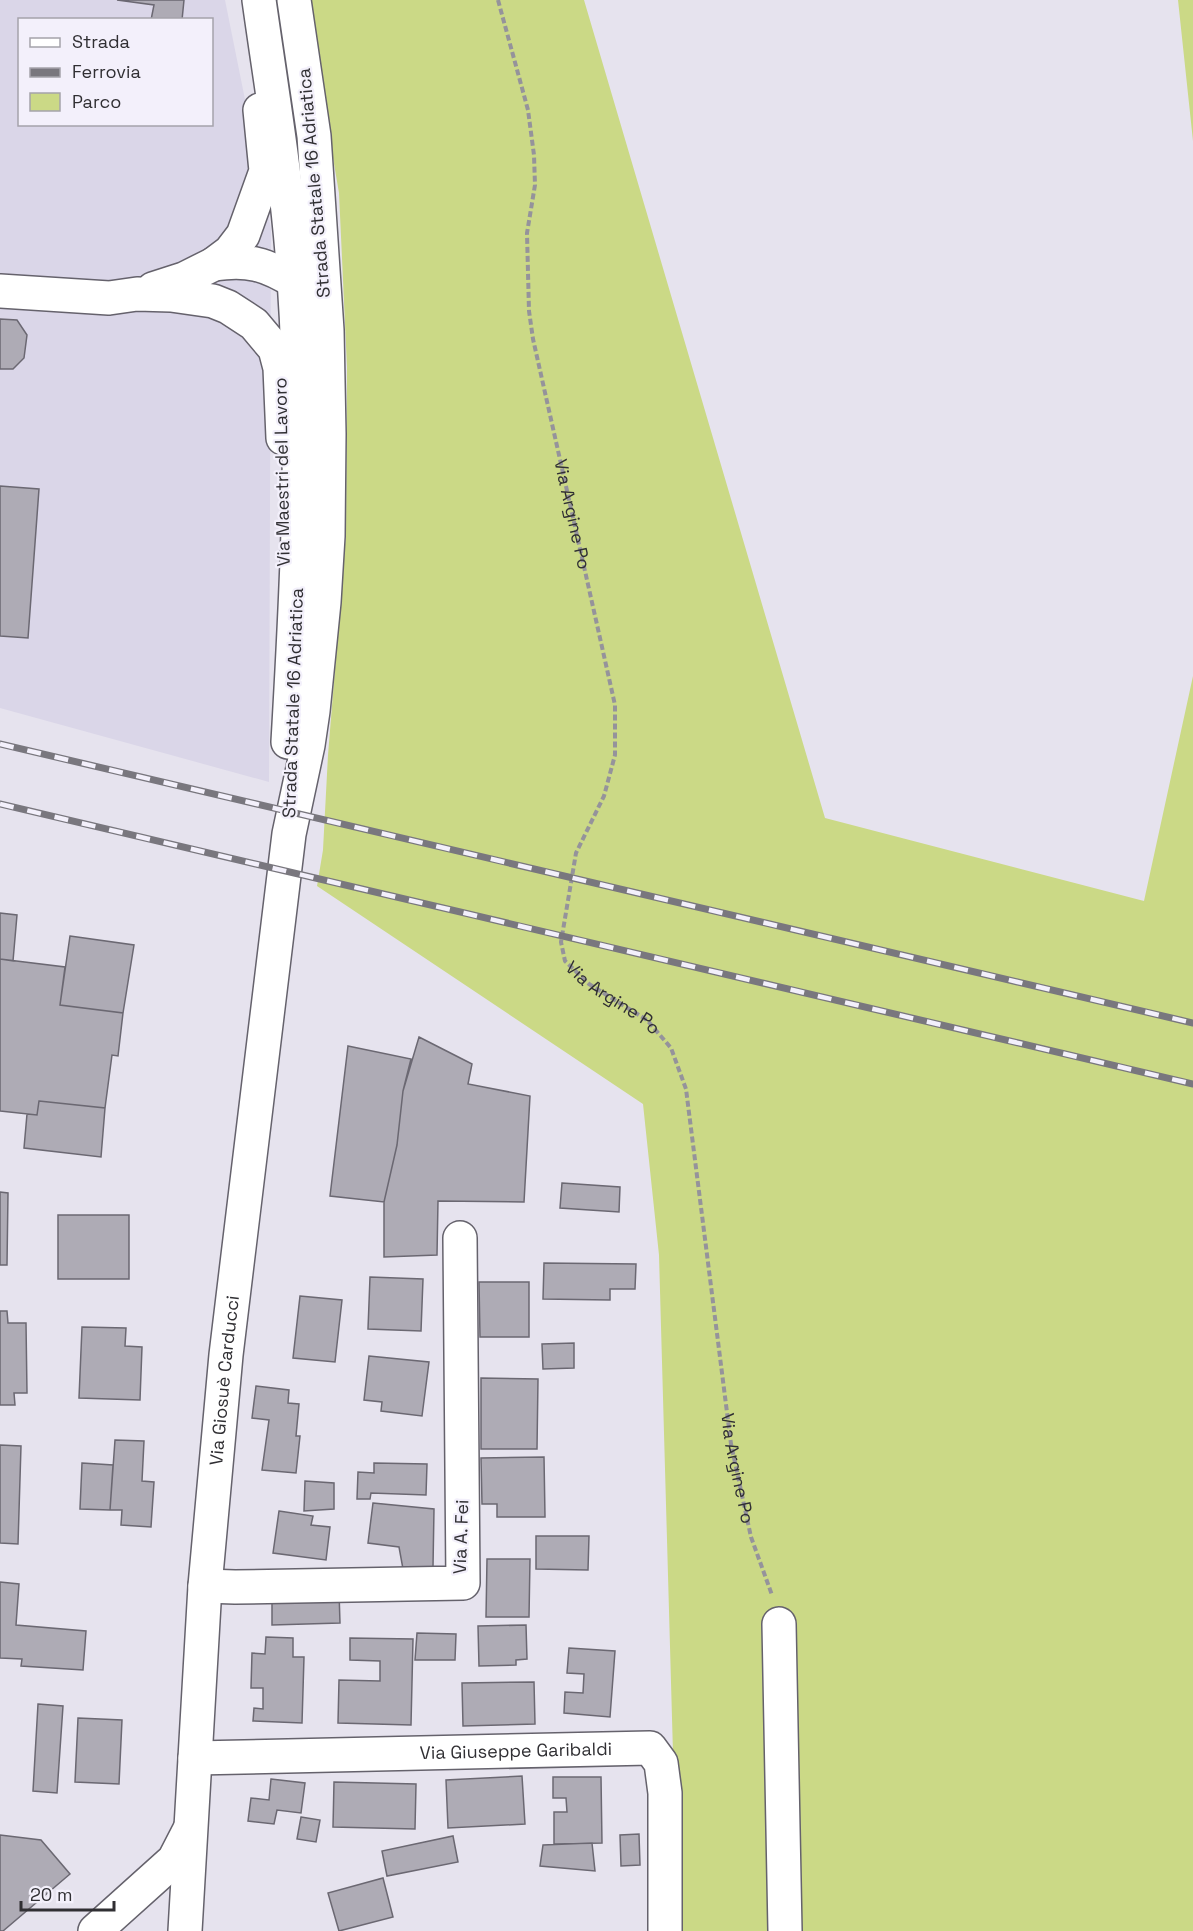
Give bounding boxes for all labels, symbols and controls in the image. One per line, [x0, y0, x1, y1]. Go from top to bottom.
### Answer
legend [18, 18, 213, 126]
text: Strada [72, 30, 130, 53]
text: Ferrovia [72, 60, 141, 83]
street label: Strada Statale 16 Adriatica [292, 67, 335, 299]
text: Parco [72, 90, 121, 113]
street label: Via Maestri del Lavoro [268, 377, 295, 567]
street label: Via Argine Po [549, 457, 596, 571]
street label: Strada Statale 16 Adriatica [277, 587, 308, 819]
street label: Via Argine Po [561, 956, 666, 1039]
street label: Via Giosuè Carducci [204, 1294, 244, 1466]
street label: Via Argine Po [716, 1412, 760, 1526]
street label: Via A. Fei [448, 1499, 473, 1575]
street label: Via Giuseppe Garibaldi [419, 1737, 612, 1764]
scale bar [21, 1874, 114, 1912]
text: 20 m [30, 1883, 73, 1906]

